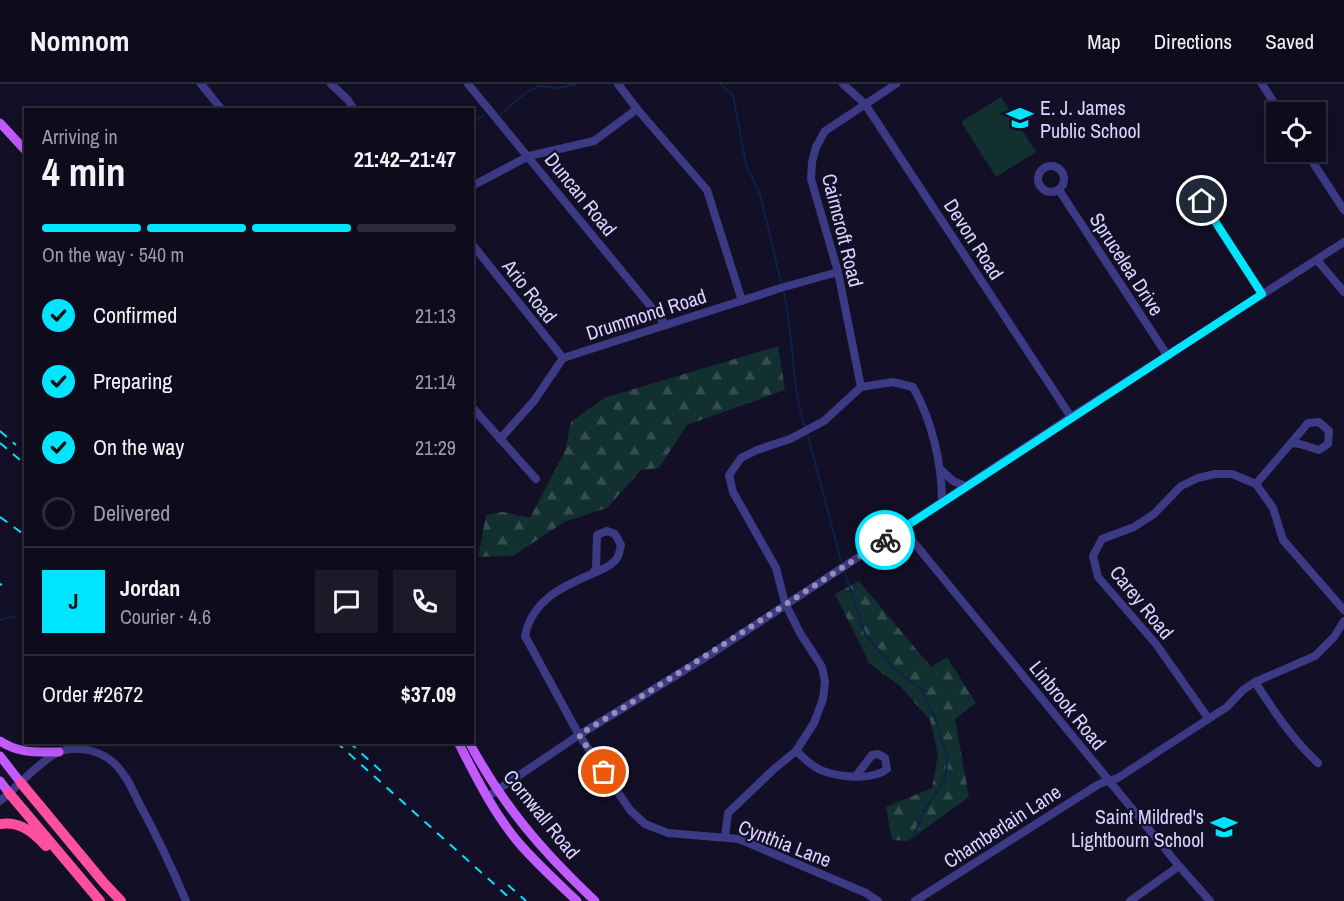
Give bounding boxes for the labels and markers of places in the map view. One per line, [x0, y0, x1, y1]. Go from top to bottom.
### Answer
place label: E. J. James Public School [1040, 94, 1140, 144]
school or university icon: E. J. James Public School [1005, 103, 1035, 133]
pin [1176, 175, 1227, 226]
pin [578, 746, 629, 797]
place label: Saint Mildred's Lightbourn School [1071, 803, 1204, 853]
school or university icon: Saint Mildred's Lightbourn School [1209, 812, 1239, 842]

